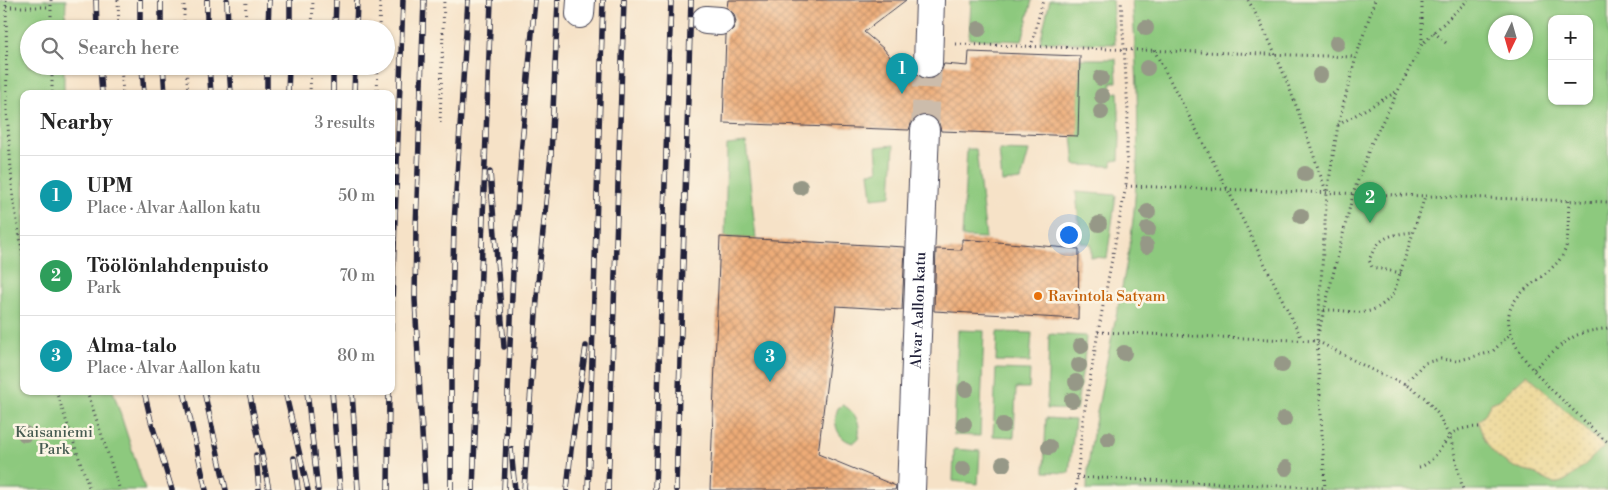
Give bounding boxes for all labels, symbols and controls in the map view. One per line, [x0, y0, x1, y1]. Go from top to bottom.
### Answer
north arrow [1488, 15, 1533, 60]
map controls [1548, 15, 1593, 105]
button: + [1548, 15, 1593, 60]
search box [20, 20, 395, 75]
icon: search [38, 34, 66, 62]
text: Search here [78, 36, 179, 60]
pin: 1 [886, 53, 918, 94]
button: − [1548, 60, 1593, 105]
text: Nearby [40, 110, 113, 136]
text: 3 results [314, 113, 375, 133]
text: UPM [87, 174, 133, 198]
pin: 2 [1354, 182, 1386, 223]
text: 1 [52, 186, 60, 206]
text: 50 m [338, 186, 375, 206]
text: Place · Alvar Aallon katu [87, 198, 261, 218]
your location [1056, 222, 1082, 248]
street label: Alvar Aallon katu [906, 251, 930, 370]
text: Töölönlahdenpuisto [87, 254, 269, 278]
text: 2 [51, 266, 61, 286]
text: 70 m [339, 266, 375, 286]
text: Park [87, 278, 120, 298]
place label: Ravintola Satyam [1048, 287, 1166, 306]
marker: Ravintola Satyam [1032, 290, 1044, 302]
text: Alma-talo [87, 334, 177, 358]
pin: 3 [754, 341, 786, 382]
text: 3 [51, 346, 61, 366]
text: 80 m [337, 346, 375, 366]
text: Place · Alvar Aallon katu [87, 358, 261, 378]
park label: Kaisaniemi Park [15, 423, 93, 459]

